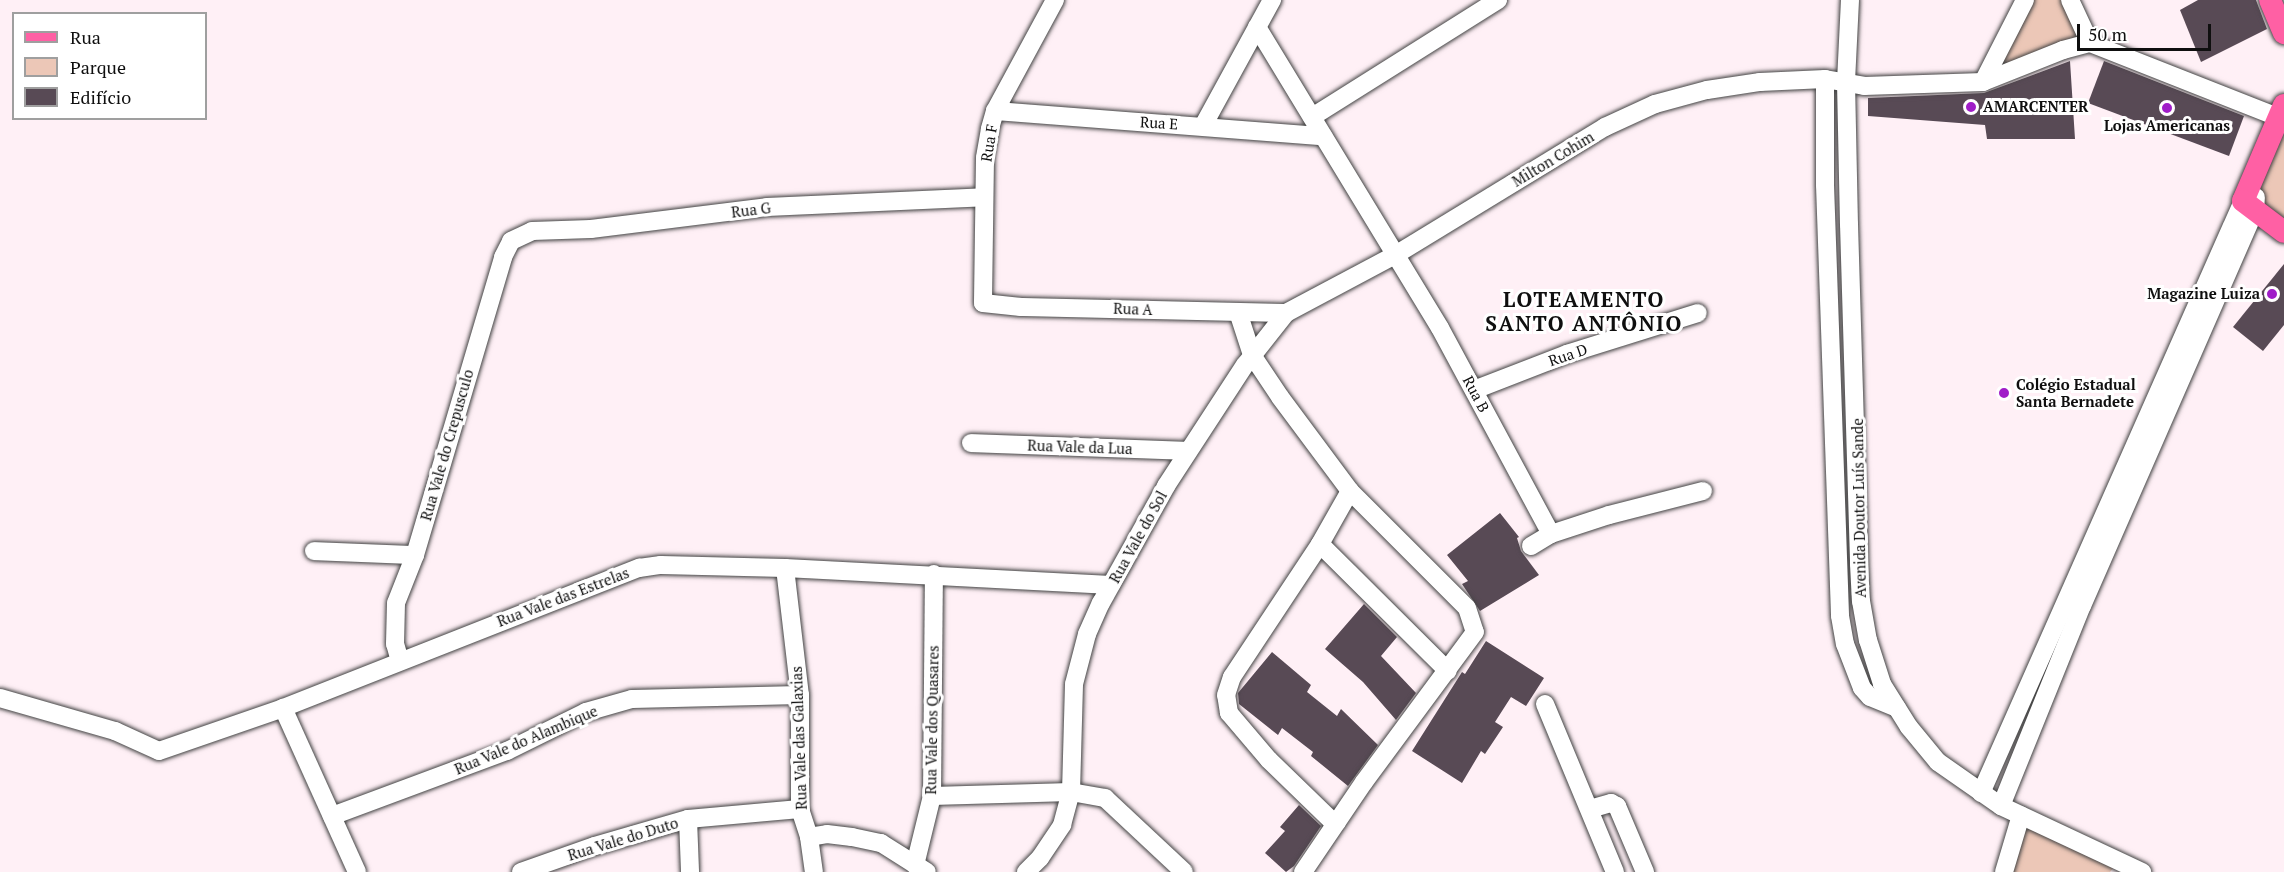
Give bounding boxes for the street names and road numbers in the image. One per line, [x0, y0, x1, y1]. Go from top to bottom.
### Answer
street label: Rua E [1139, 113, 1179, 133]
street label: Rua F [977, 123, 1001, 163]
street label: Milton Cohim [1509, 128, 1597, 190]
street label: Rua G [730, 199, 772, 221]
street label: Rua A [1113, 299, 1153, 319]
street label: Rua D [1546, 340, 1590, 370]
street label: Rua Vale do Crepusculo [417, 367, 477, 523]
street label: Rua B [1459, 373, 1493, 415]
street label: Avenida Doutor Luís Sande [1848, 418, 1870, 598]
street label: Rua Vale da Lua [1027, 436, 1133, 458]
street label: Rua Vale do Sol [1105, 488, 1171, 586]
street label: Rua Vale das Estrelas [494, 563, 632, 631]
street label: Rua Vale dos Quasares [922, 645, 942, 795]
street label: Rua Vale das Galaxias [787, 666, 811, 810]
street label: Rua Vale do Alambique [451, 702, 601, 778]
street label: Rua Vale do Duto [565, 814, 681, 864]

